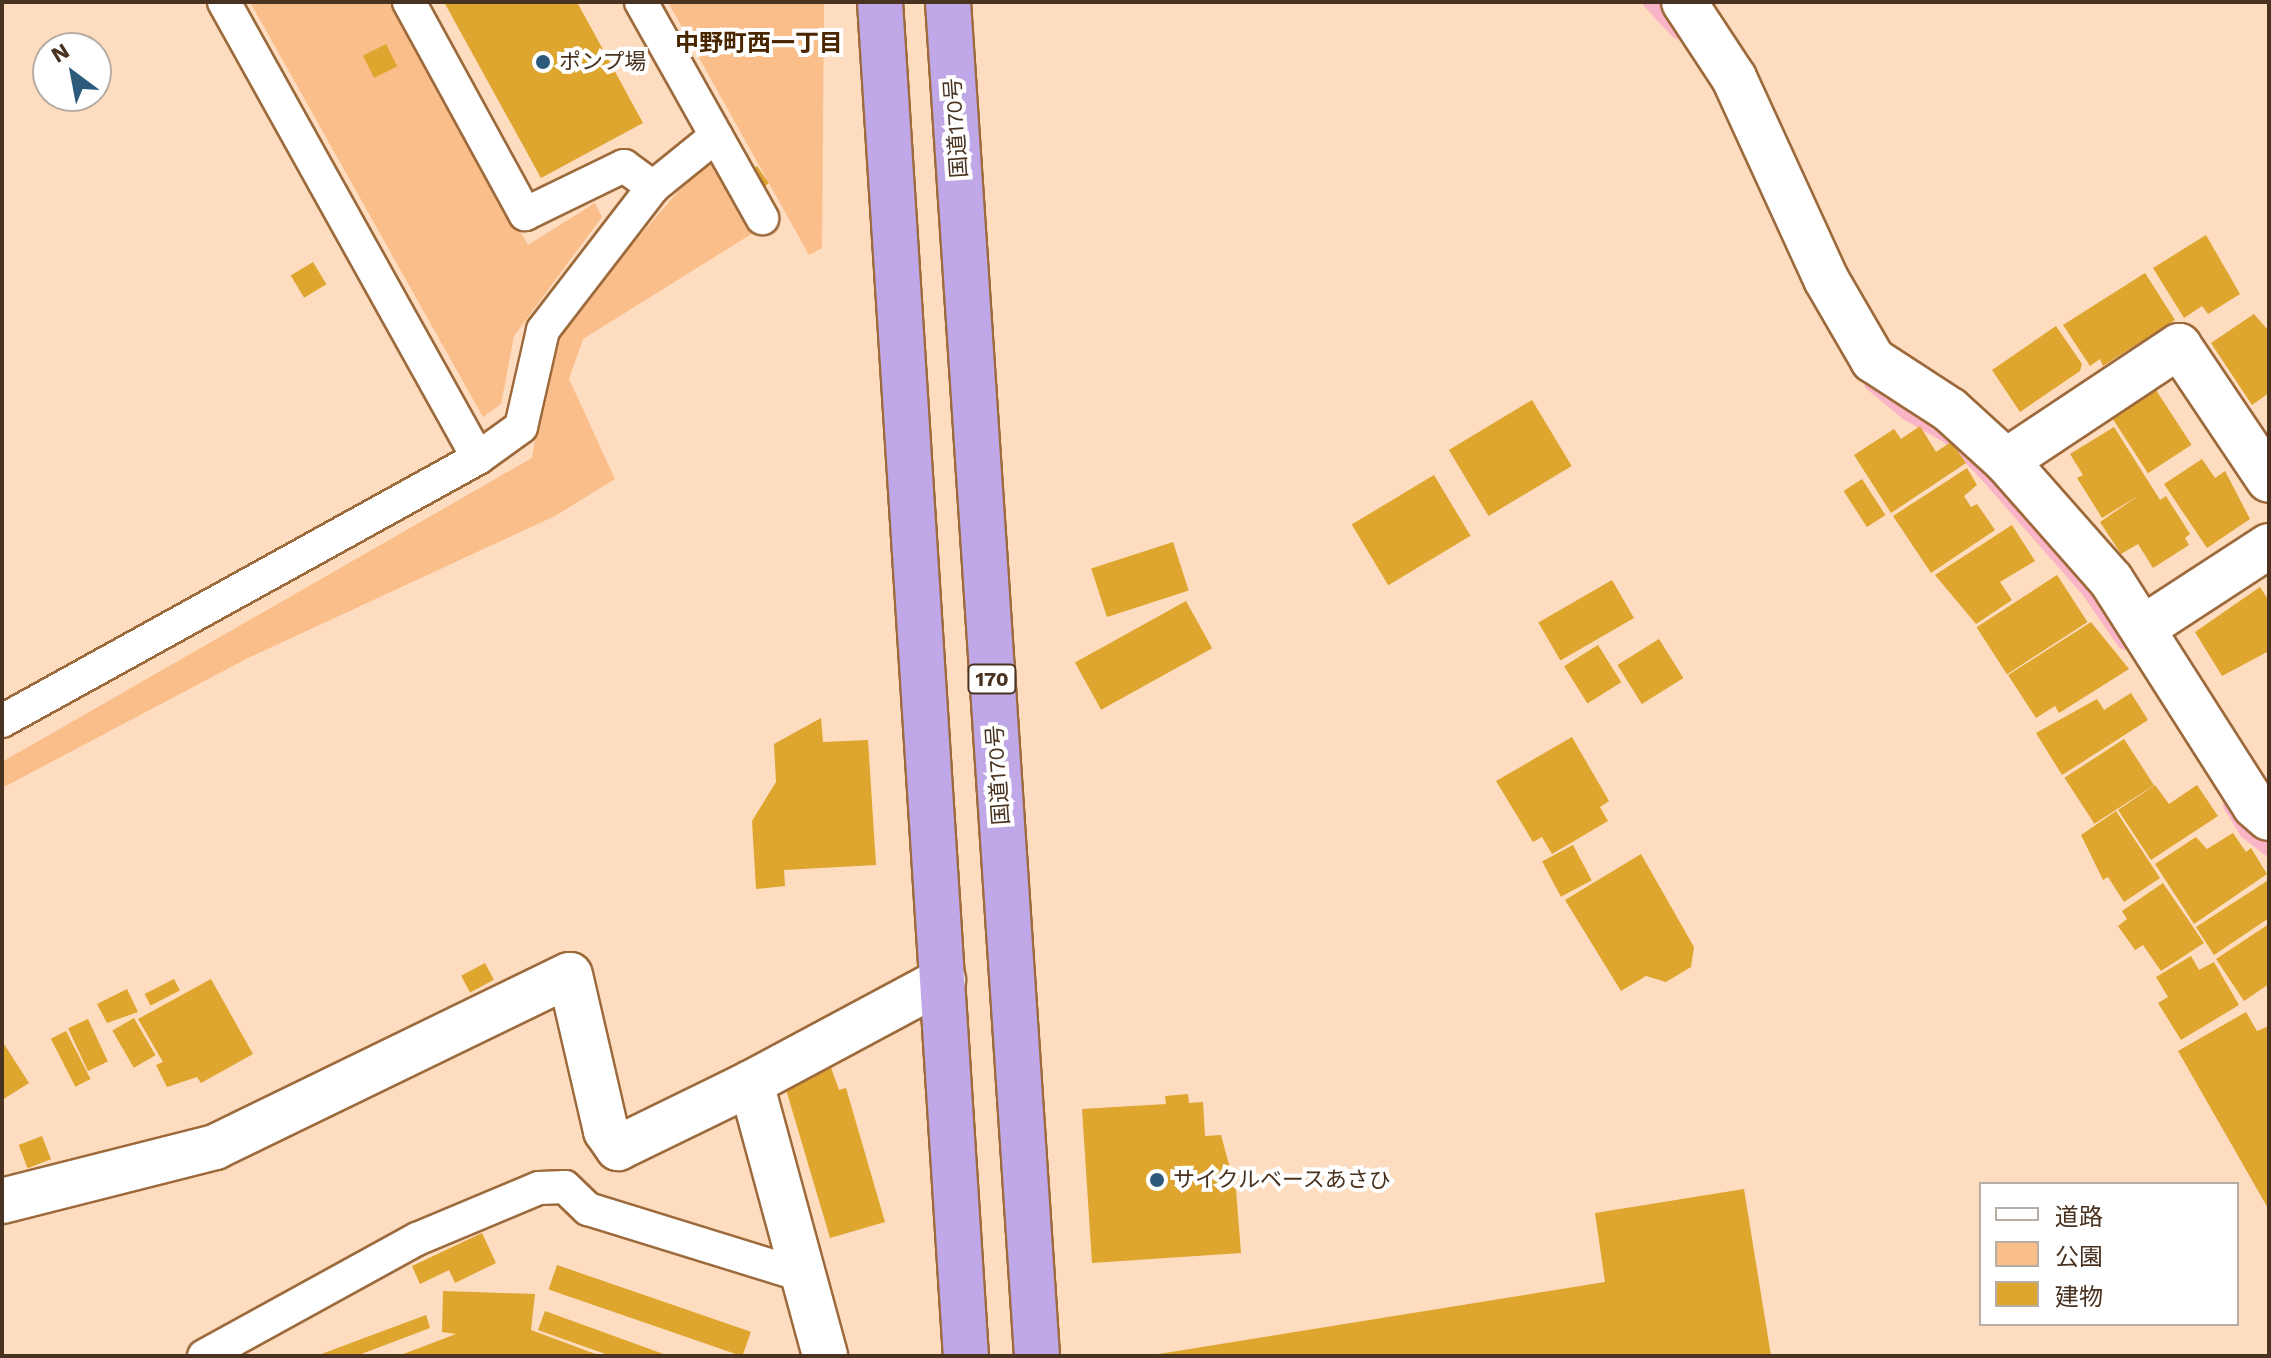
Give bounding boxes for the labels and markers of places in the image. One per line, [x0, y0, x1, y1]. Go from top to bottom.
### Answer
place label: ポンプ場 [559, 49, 647, 75]
marker: ポンプ場 [534, 53, 552, 71]
place label: サイクルベースあさひ [1173, 1167, 1393, 1193]
marker: サイクルベースあさひ [1148, 1171, 1166, 1189]

